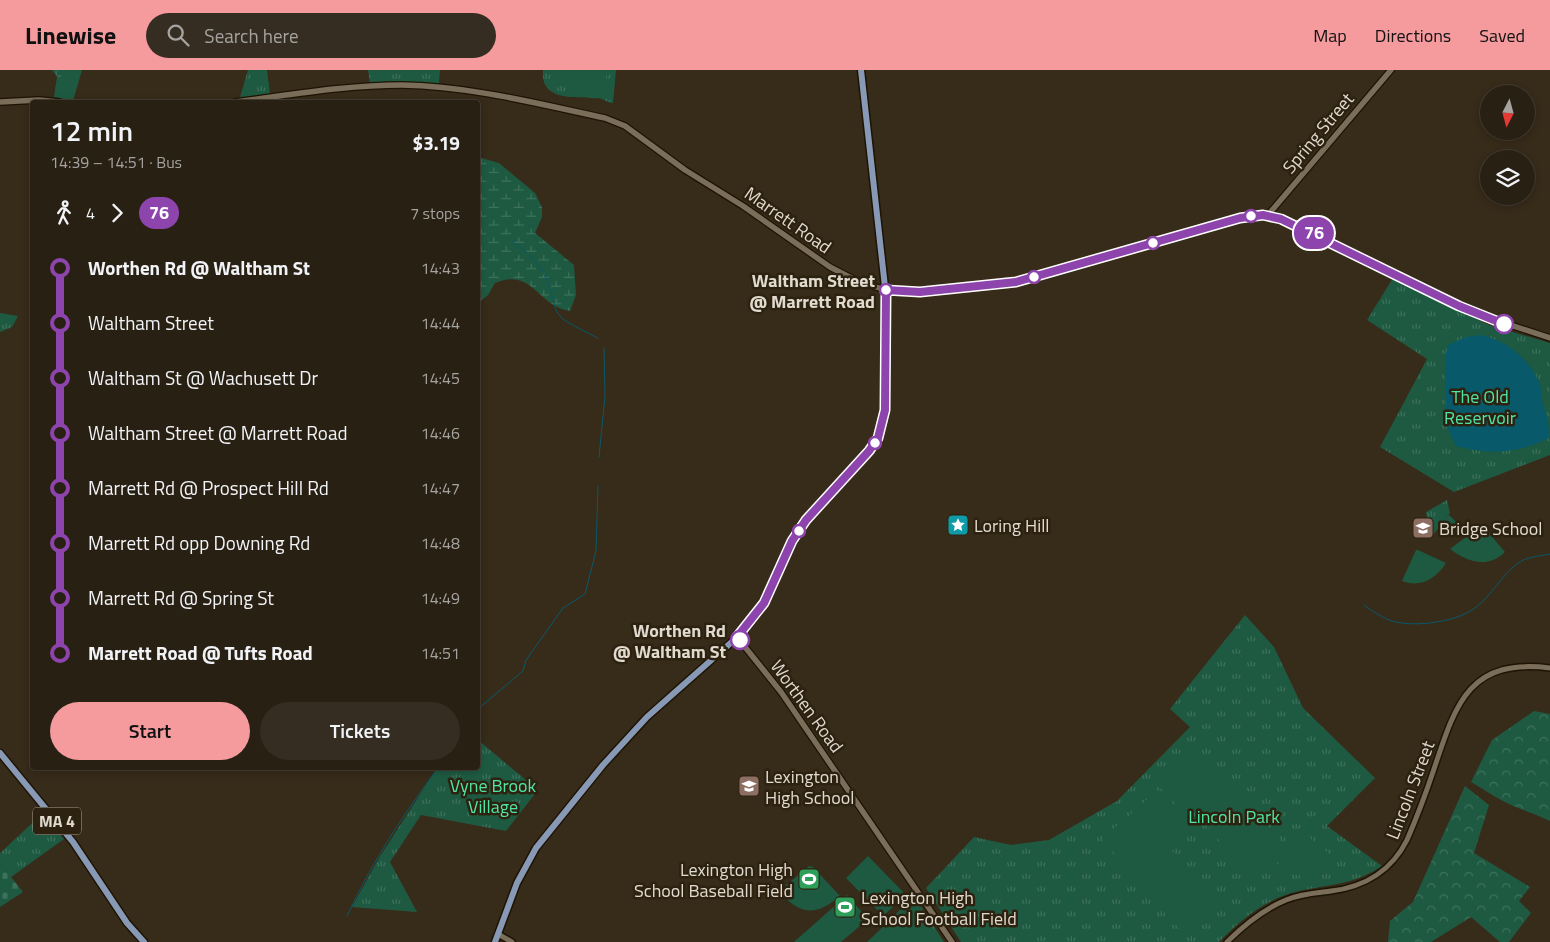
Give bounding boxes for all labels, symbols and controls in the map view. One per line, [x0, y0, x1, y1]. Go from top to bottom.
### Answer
search box [146, 13, 496, 58]
text: Linewise [25, 17, 116, 53]
icon: search [164, 21, 192, 49]
text: Search here [204, 21, 299, 50]
text: Map [1313, 22, 1347, 49]
text: Directions [1375, 22, 1451, 49]
text: Saved [1479, 22, 1525, 49]
north arrow [1480, 85, 1535, 140]
map controls [1480, 85, 1535, 205]
street label: Spring Street [1276, 86, 1360, 179]
text: 12 min [50, 109, 133, 152]
text: $3.19 [413, 128, 460, 157]
text: 14:39 – 14:51 · Bus [50, 150, 182, 174]
button: layers [1480, 150, 1535, 205]
street label: Marrett Road [739, 180, 837, 260]
icon: walk [50, 199, 78, 227]
icon: forward [103, 199, 131, 227]
text: 76 [149, 199, 169, 226]
text: 4 [86, 201, 95, 225]
text: 7 stops [410, 201, 460, 225]
unlabelled marker [1244, 209, 1258, 223]
line badge: 76 [1292, 217, 1336, 249]
text: 76 [1304, 219, 1324, 246]
unlabelled marker [1146, 236, 1160, 250]
text: Worthen Rd @ Waltham St [88, 253, 310, 282]
text: 14:43 [421, 256, 460, 280]
place label: Waltham Street @ Marrett Road [750, 267, 875, 315]
unlabelled marker [1027, 270, 1041, 284]
marker: Waltham Street @ Marrett Road [879, 283, 893, 297]
text: Waltham Street [88, 308, 214, 337]
text: 14:44 [421, 311, 460, 335]
unlabelled marker [1494, 314, 1514, 334]
text: Waltham St @ Wachusett Dr [88, 363, 318, 392]
text: 14:45 [421, 366, 460, 390]
park label: The Old Reservoir [1444, 383, 1516, 431]
text: Waltham Street @ Marrett Road [88, 418, 347, 447]
text: 14:46 [421, 421, 460, 445]
unlabelled marker [868, 436, 882, 450]
text: Marrett Rd @ Prospect Hill Rd [88, 473, 329, 502]
text: 14:47 [421, 476, 460, 500]
place label: Loring Hill [974, 512, 1050, 539]
place icon: Loring Hill [946, 513, 970, 537]
place label: Bridge School [1439, 515, 1543, 542]
school or university icon: Bridge School [1411, 516, 1435, 540]
unlabelled marker [792, 524, 806, 538]
text: Marrett Rd opp Downing Rd [88, 528, 310, 557]
text: 14:48 [421, 531, 460, 555]
text: Marrett Rd @ Spring St [88, 583, 274, 612]
text: 14:49 [421, 586, 460, 610]
place label: Worthen Rd @ Waltham St [613, 617, 726, 665]
marker: Worthen Rd @ Waltham St [730, 630, 750, 650]
text: Marrett Road @ Tufts Road [88, 638, 313, 667]
text: 14:51 [421, 641, 460, 665]
street label: Worthen Road [764, 654, 850, 758]
button: Start [50, 702, 250, 760]
button: Tickets [260, 702, 460, 760]
street label: Lincoln Street [1379, 736, 1441, 843]
place label: Lexington High School [765, 763, 854, 811]
park label: Vyne Brook Village [450, 772, 537, 820]
school or university icon: Lexington High School [737, 774, 761, 798]
park label: Lincoln Park [1188, 803, 1280, 830]
road number: MA 4 [33, 808, 81, 834]
place label: Lexington High School Baseball Field [634, 856, 793, 904]
sports icon: Lexington High School Baseball Field [797, 867, 821, 891]
place label: Lexington High School Football Field [861, 884, 1017, 932]
sports icon: Lexington High School Football Field [833, 895, 857, 919]

